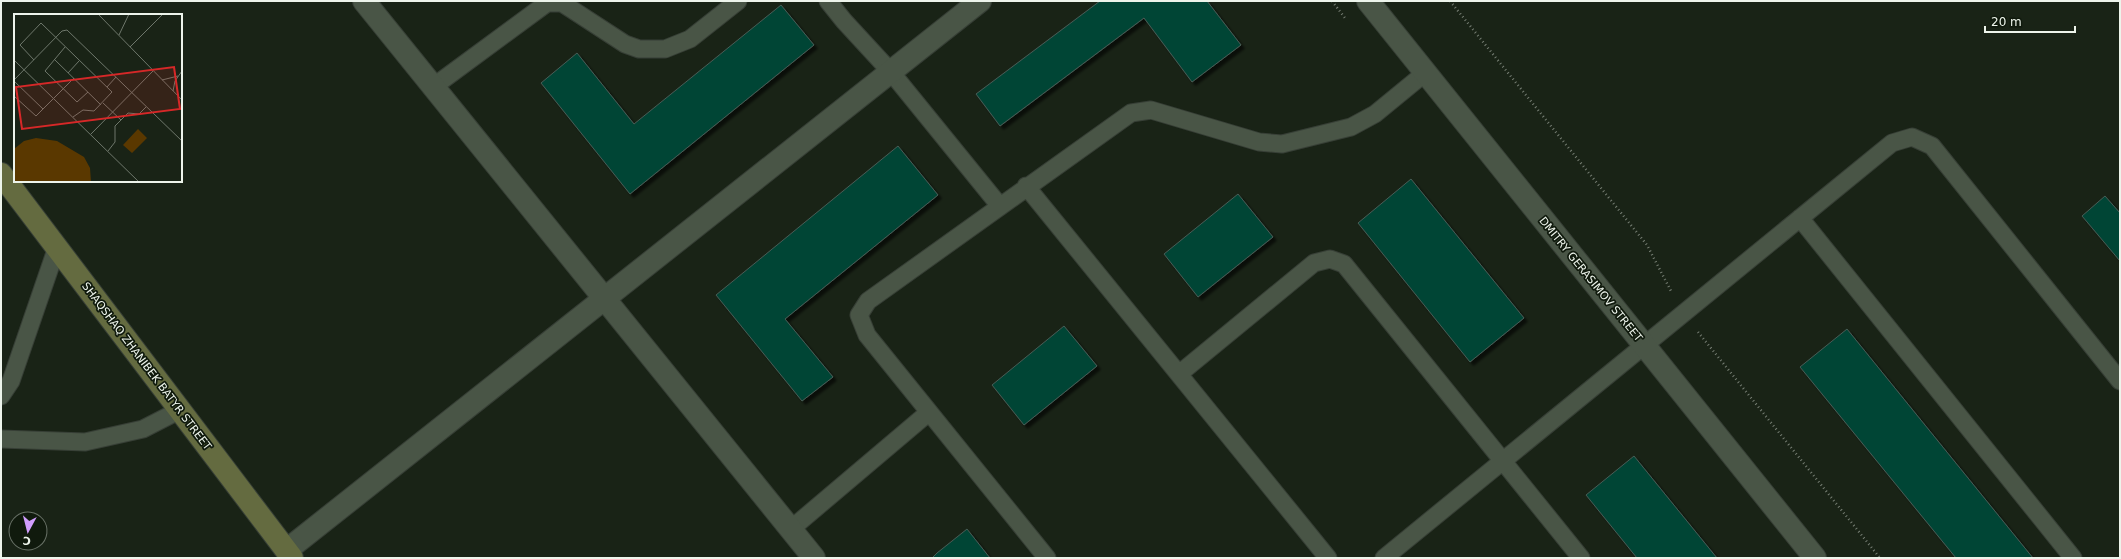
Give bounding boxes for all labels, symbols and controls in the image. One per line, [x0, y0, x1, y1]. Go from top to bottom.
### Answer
scale bar [1985, 8, 2075, 34]
inset map [14, 14, 182, 182]
text: 20 m [1991, 15, 2022, 29]
street label: DMITRY GERASIMOV STREET [1536, 214, 1645, 344]
street label: SHAQSHAQ ZHANIBEK BATYR STREET [79, 280, 214, 453]
north arrow [8, 511, 48, 551]
text: С [22, 533, 32, 547]

